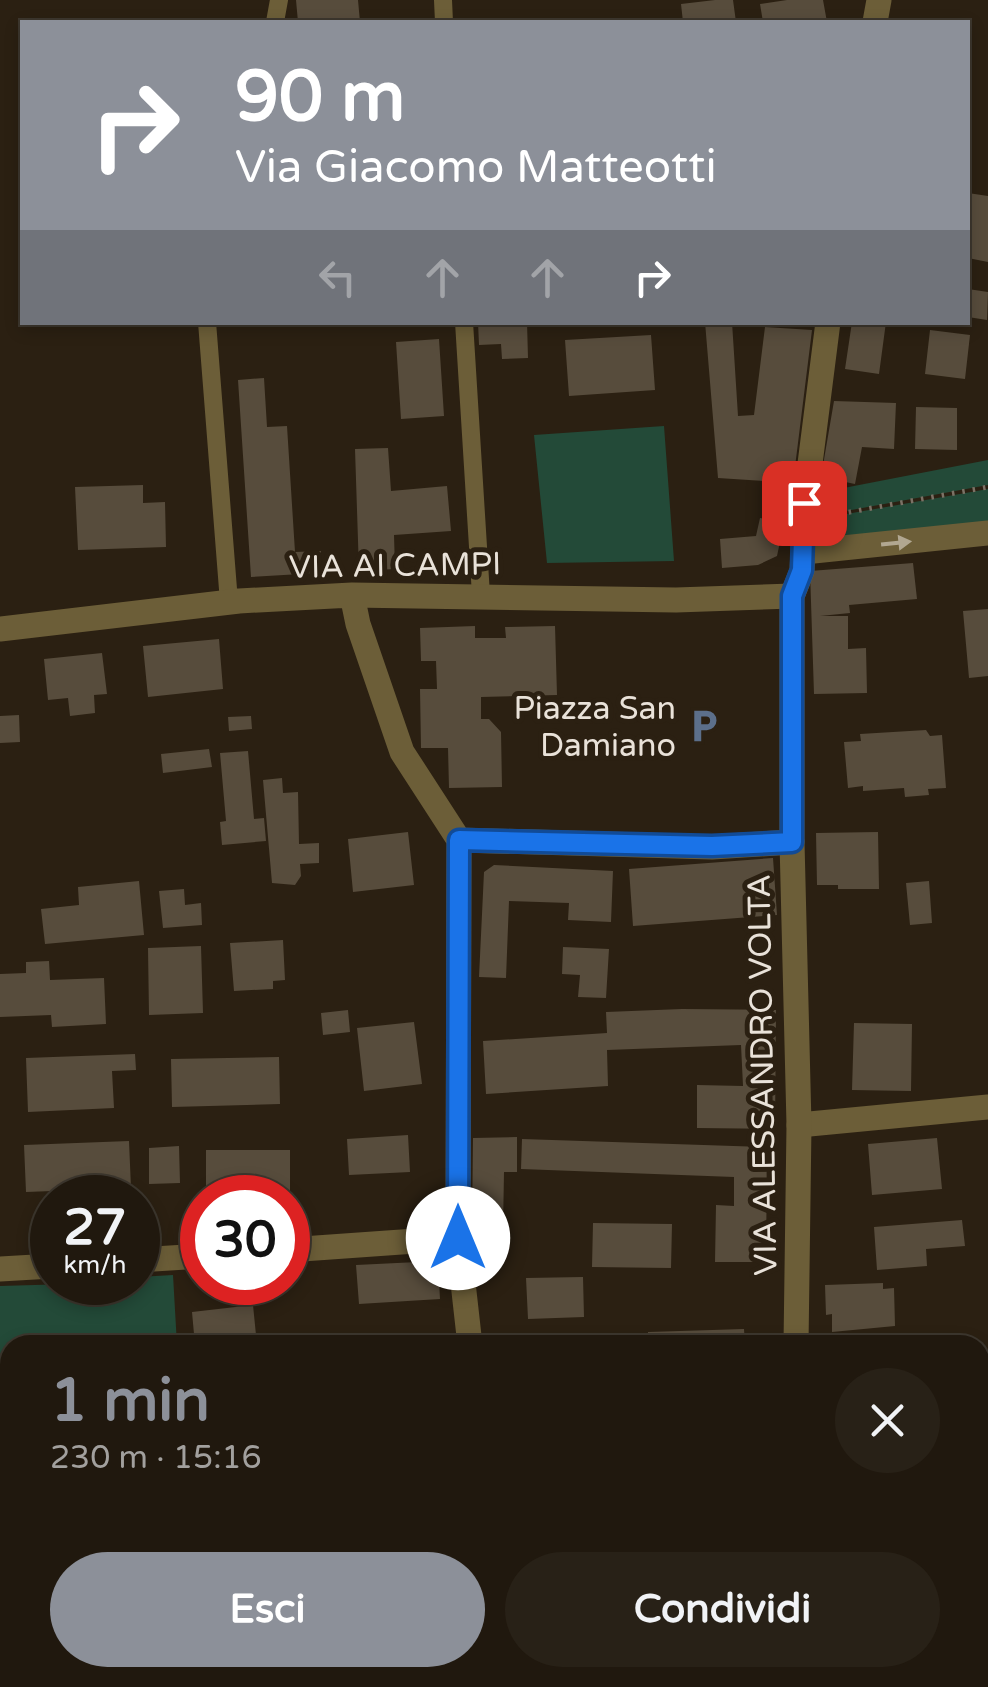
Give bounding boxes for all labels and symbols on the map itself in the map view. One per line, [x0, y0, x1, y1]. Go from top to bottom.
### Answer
pin [762, 461, 847, 546]
one-way arrow [880, 534, 912, 550]
street label: VIA AI CAMPI [288, 545, 502, 587]
place label: Piazza San Damiano [513, 690, 676, 765]
parking icon: Piazza San Damiano [685, 707, 723, 745]
street label: VIA ALESSANDRO VOLTA [740, 874, 786, 1276]
speed limit sign: 30 [180, 1175, 310, 1305]
position arrow [406, 1186, 510, 1290]

